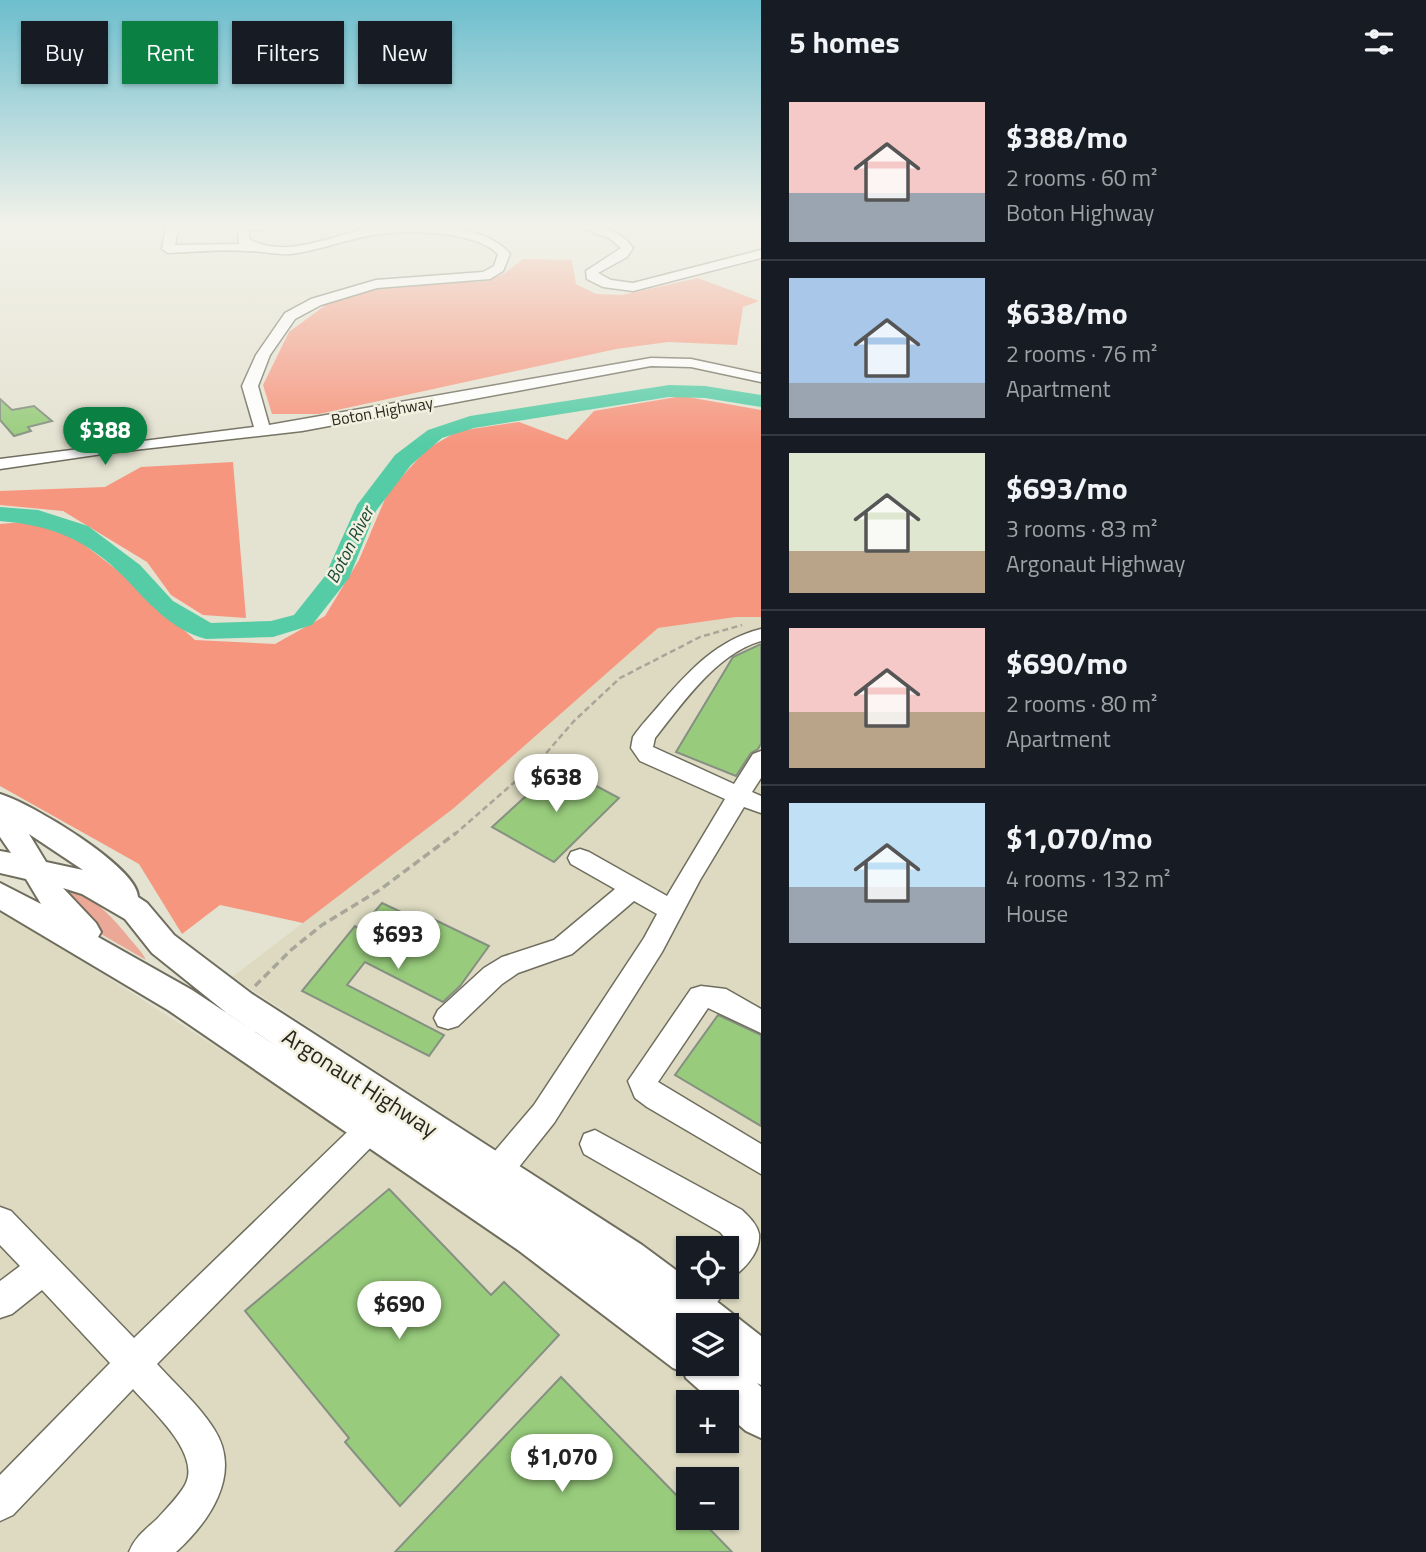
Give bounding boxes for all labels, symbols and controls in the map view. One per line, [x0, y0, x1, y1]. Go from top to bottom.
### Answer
text: 5 homes [789, 19, 900, 65]
chip: Buy [21, 21, 108, 84]
chip: Rent [122, 21, 218, 84]
chip: Filters [232, 21, 344, 84]
chip: New [358, 21, 452, 84]
icon: filters [1360, 23, 1398, 61]
text: $388/mo [1006, 114, 1128, 160]
icon: home [845, 130, 929, 214]
text: 2 rooms · 60 m² [1006, 160, 1157, 195]
text: Boton Highway [1006, 195, 1154, 230]
text: $638/mo [1006, 290, 1128, 336]
icon: home [845, 306, 929, 390]
text: 2 rooms · 76 m² [1006, 336, 1157, 371]
text: Apartment [1006, 371, 1111, 406]
street label: Boton Highway [329, 390, 435, 432]
pin: $388 [64, 407, 146, 467]
text: $388 [79, 412, 131, 447]
text: $693/mo [1006, 465, 1128, 511]
icon: home [845, 481, 929, 565]
water label: Boton River [319, 500, 381, 588]
text: 3 rooms · 83 m² [1006, 511, 1157, 546]
text: Argonaut Highway [1006, 546, 1185, 581]
text: $690/mo [1006, 640, 1128, 686]
icon: home [845, 656, 929, 740]
text: 2 rooms · 80 m² [1006, 686, 1157, 721]
text: Apartment [1006, 721, 1111, 756]
pin: $638 [515, 754, 597, 814]
text: $638 [530, 759, 582, 794]
text: $1,070/mo [1006, 815, 1152, 861]
icon: home [845, 831, 929, 915]
text: 4 rooms · 132 m² [1006, 861, 1170, 896]
text: House [1006, 896, 1068, 931]
pin: $693 [357, 912, 439, 971]
text: $693 [372, 916, 424, 951]
street label: Argonaut Highway [276, 1019, 445, 1146]
map controls [676, 1236, 739, 1530]
button: locate [676, 1236, 739, 1299]
pin: $690 [358, 1282, 440, 1341]
text: $690 [373, 1286, 425, 1321]
button: layers [676, 1313, 739, 1376]
button: + [676, 1390, 739, 1453]
pin: $1,070 [505, 1434, 619, 1494]
text: $1,070 [527, 1439, 597, 1474]
button: − [676, 1467, 739, 1530]

